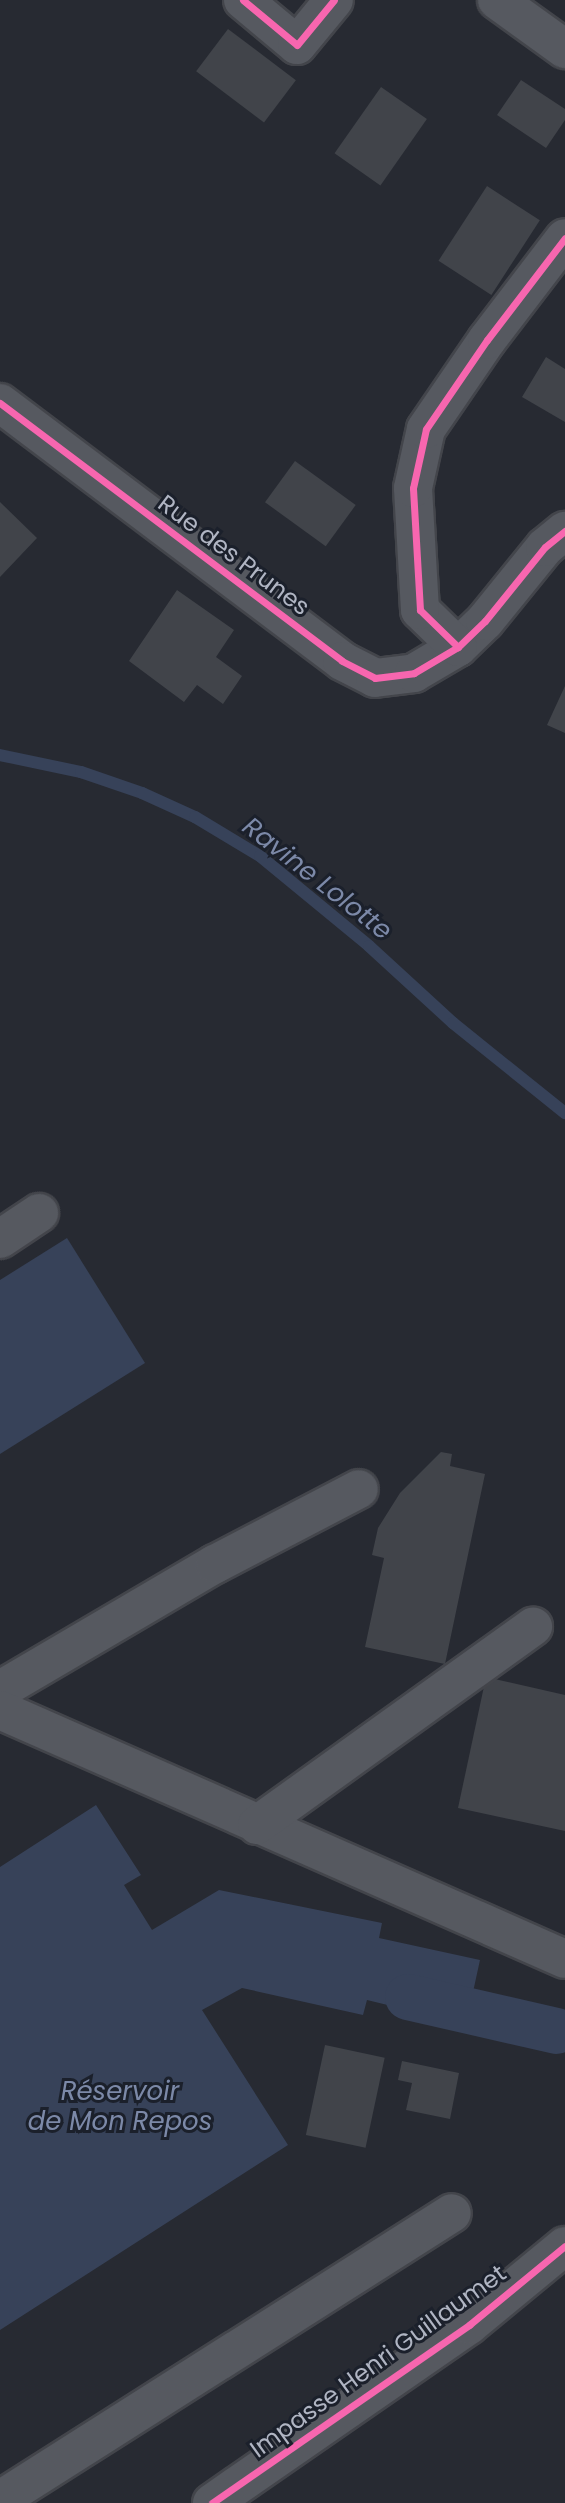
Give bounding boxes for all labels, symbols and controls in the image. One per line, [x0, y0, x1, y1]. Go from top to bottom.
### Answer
street label: Rue des Prunes [153, 489, 315, 621]
water label: Ravine Lolotte [236, 811, 398, 947]
water label: Réservoir de Mon Repos [28, 2076, 212, 2138]
street label: Impasse Henri Guillaumet [244, 2258, 512, 2464]

